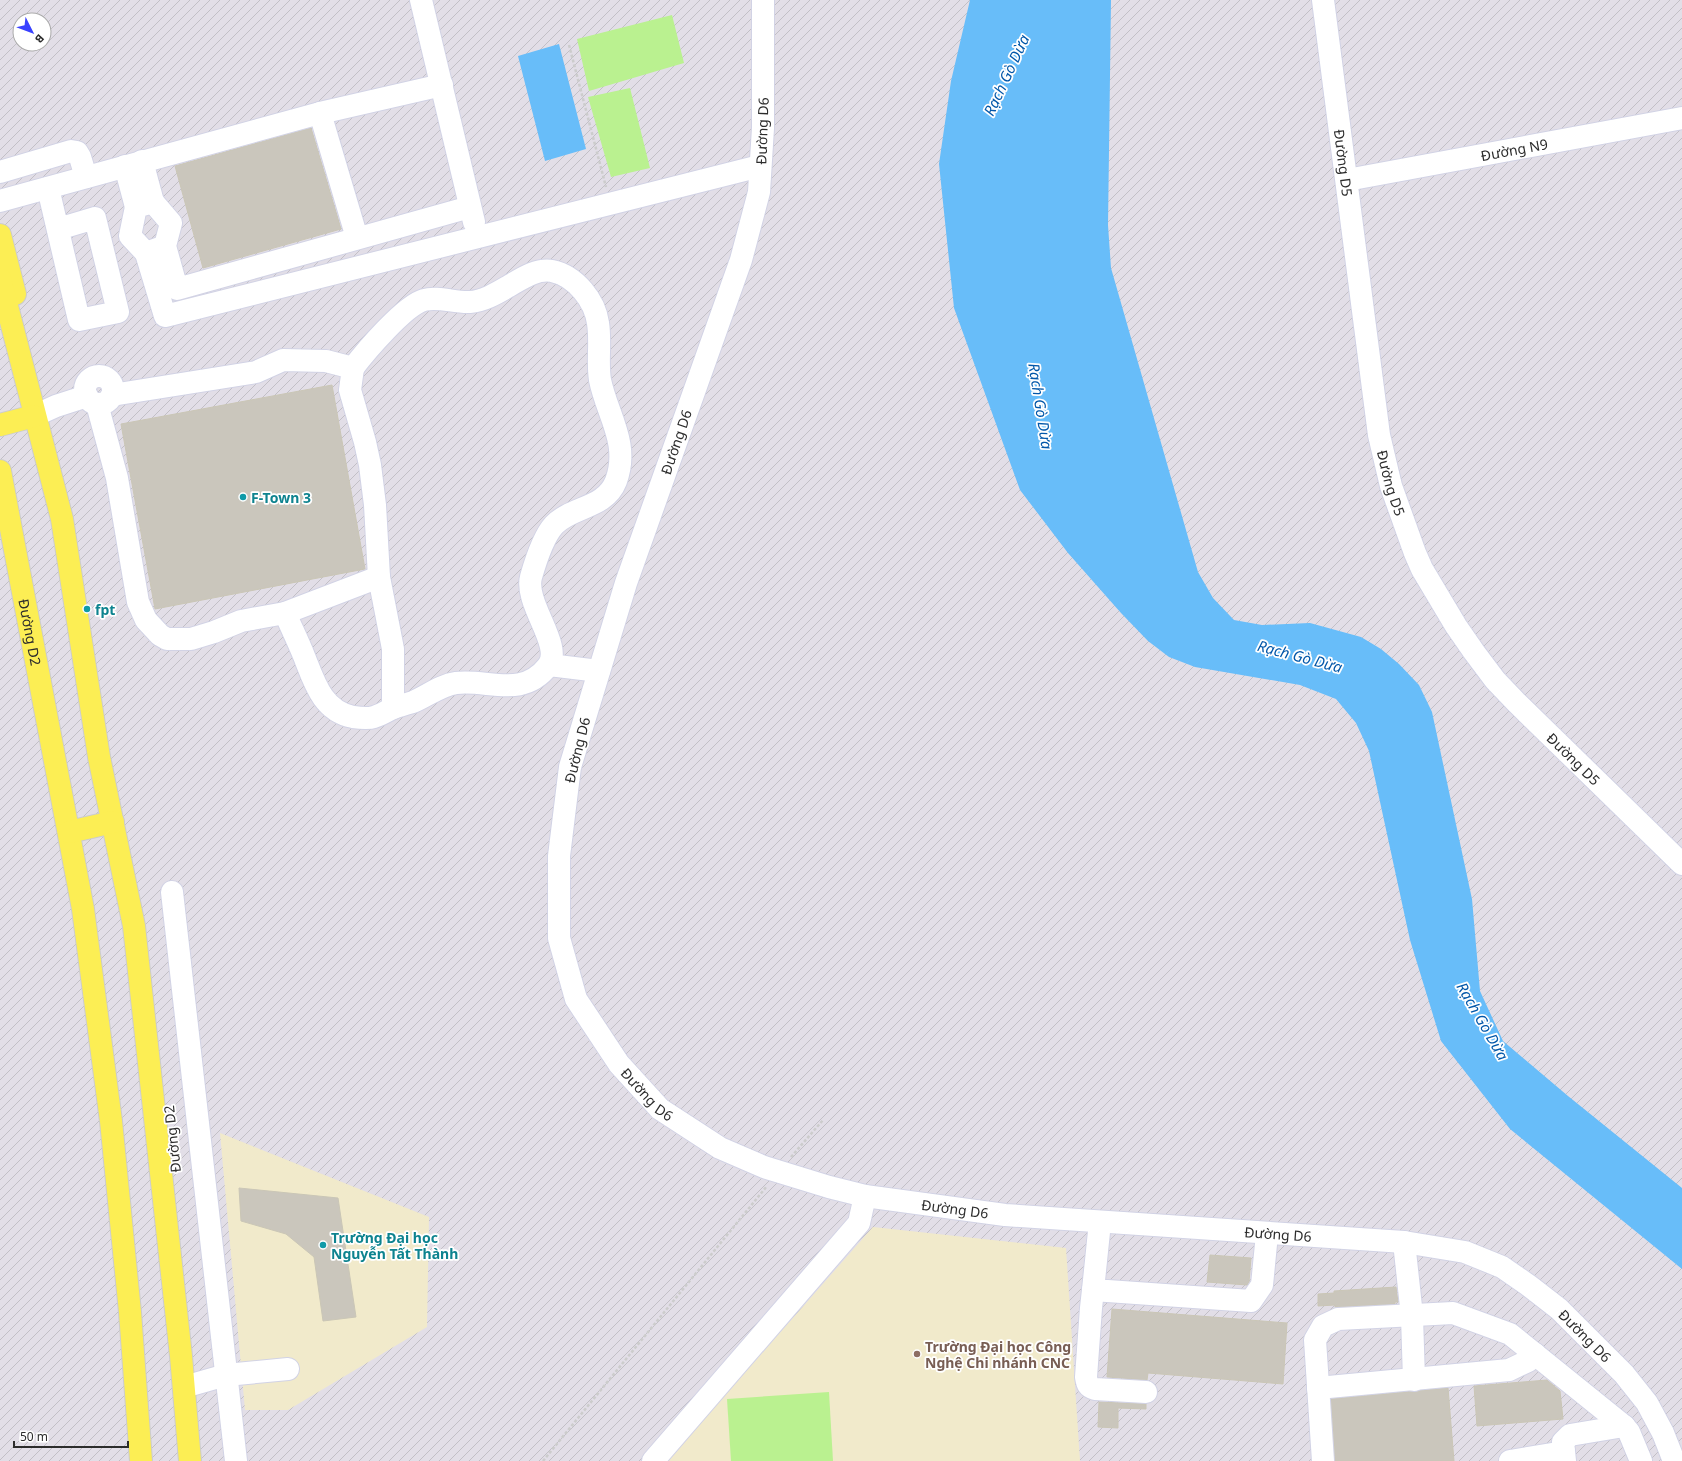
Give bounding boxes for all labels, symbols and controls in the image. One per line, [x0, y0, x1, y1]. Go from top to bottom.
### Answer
north arrow [12, 12, 52, 52]
text: B [32, 31, 48, 47]
water label: Rạch Gò Dừa [979, 31, 1034, 119]
street label: Đường D6 [751, 97, 773, 165]
street label: Đường D5 [1330, 128, 1358, 197]
street label: Đường N9 [1479, 134, 1549, 165]
water label: Rạch Gò Dừa [1024, 362, 1058, 451]
street label: Đường D6 [656, 407, 696, 477]
street label: Đường D5 [1373, 448, 1410, 518]
place label: F-Town 3 [251, 488, 311, 507]
marker: F-Town 3 [238, 492, 248, 502]
street label: Đường D2 [15, 597, 46, 667]
place label: fpt [95, 600, 115, 619]
marker: fpt [82, 604, 92, 614]
water label: Rạch Gò Dừa [1255, 635, 1345, 677]
street label: Đường D6 [560, 715, 594, 785]
street label: Đường D5 [1543, 728, 1605, 789]
water label: Rạch Gò Dừa [1453, 978, 1514, 1064]
street label: Đường D6 [617, 1063, 677, 1125]
street label: Đường D2 [159, 1104, 185, 1174]
street label: Đường D6 [920, 1194, 990, 1222]
street label: Đường D6 [1244, 1222, 1312, 1245]
place label: Trường Đại học Nguyễn Tất Thành [331, 1228, 458, 1263]
marker: Trường Đại học Nguyễn Tất Thành [318, 1240, 328, 1250]
street label: Đường D6 [1555, 1305, 1616, 1366]
place label: Trường Đại học Công Nghệ Chi nhánh CNC [925, 1337, 1071, 1372]
marker: Trường Đại học Công Nghệ Chi nhánh CNC [912, 1349, 922, 1359]
scale bar [14, 1423, 128, 1449]
text: 50 m [20, 1428, 48, 1445]

